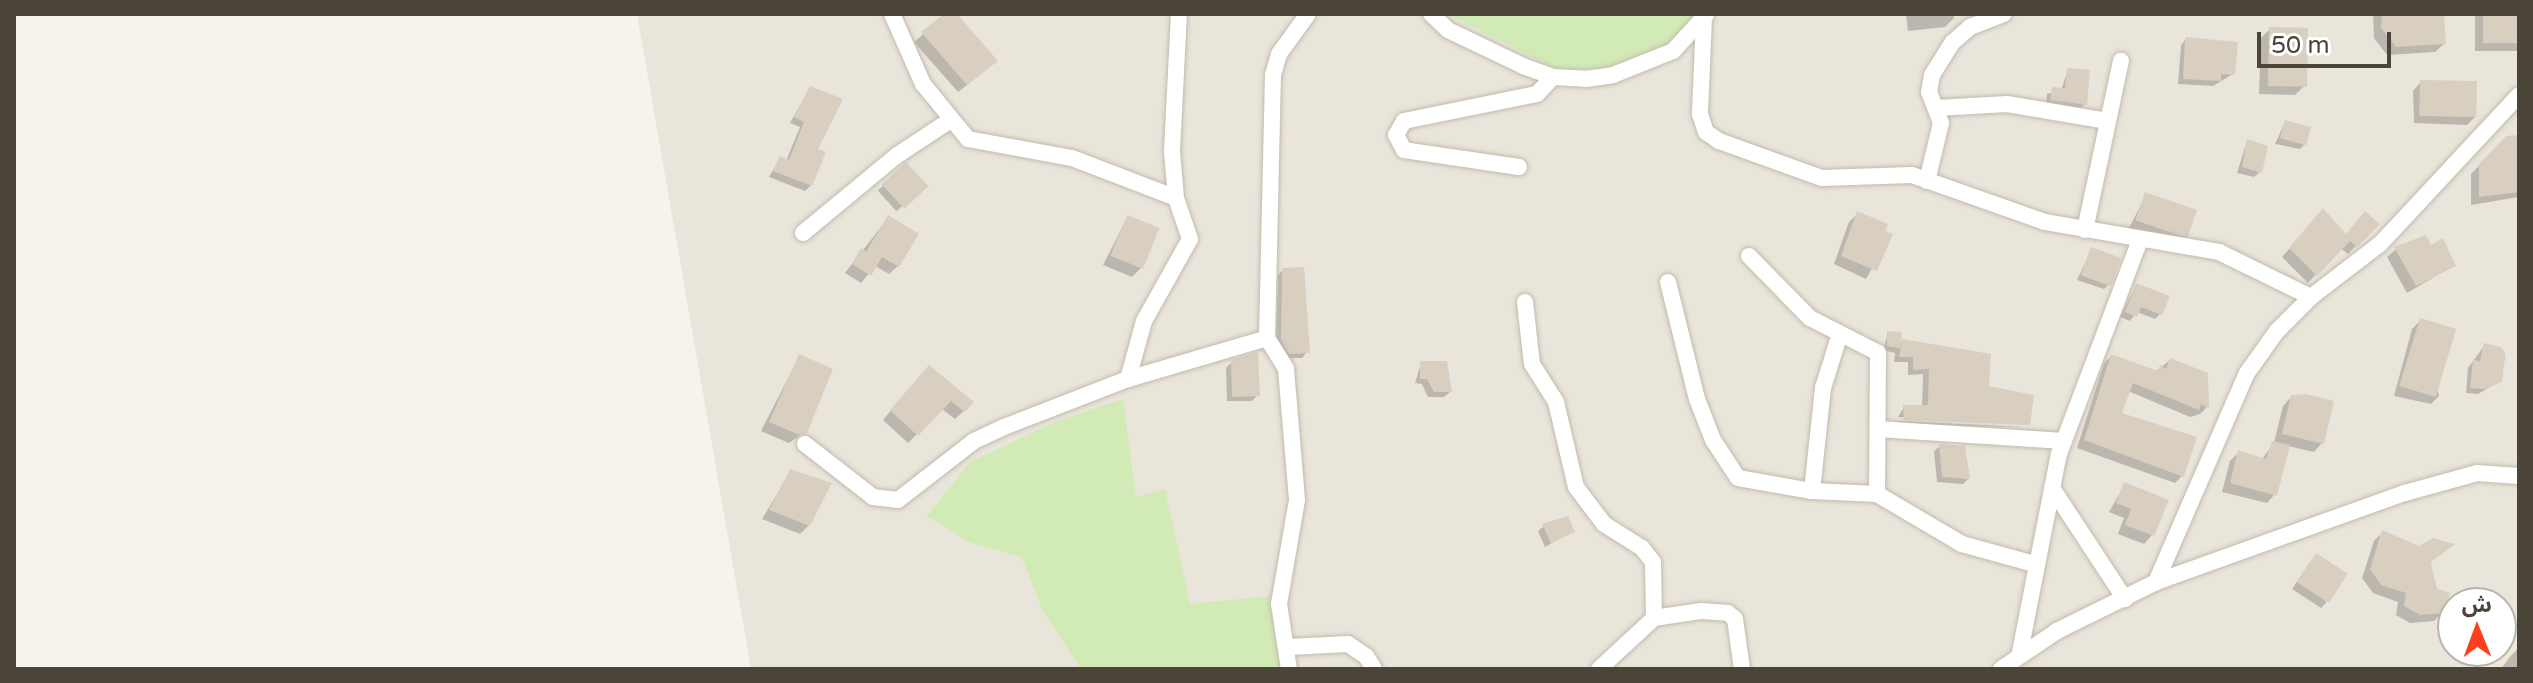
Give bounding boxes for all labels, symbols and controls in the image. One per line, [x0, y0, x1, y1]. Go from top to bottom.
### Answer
scale bar [2261, 16, 2395, 66]
text: 50 m [2271, 31, 2329, 60]
north arrow [2437, 587, 2517, 667]
text: ش [2461, 592, 2492, 618]

